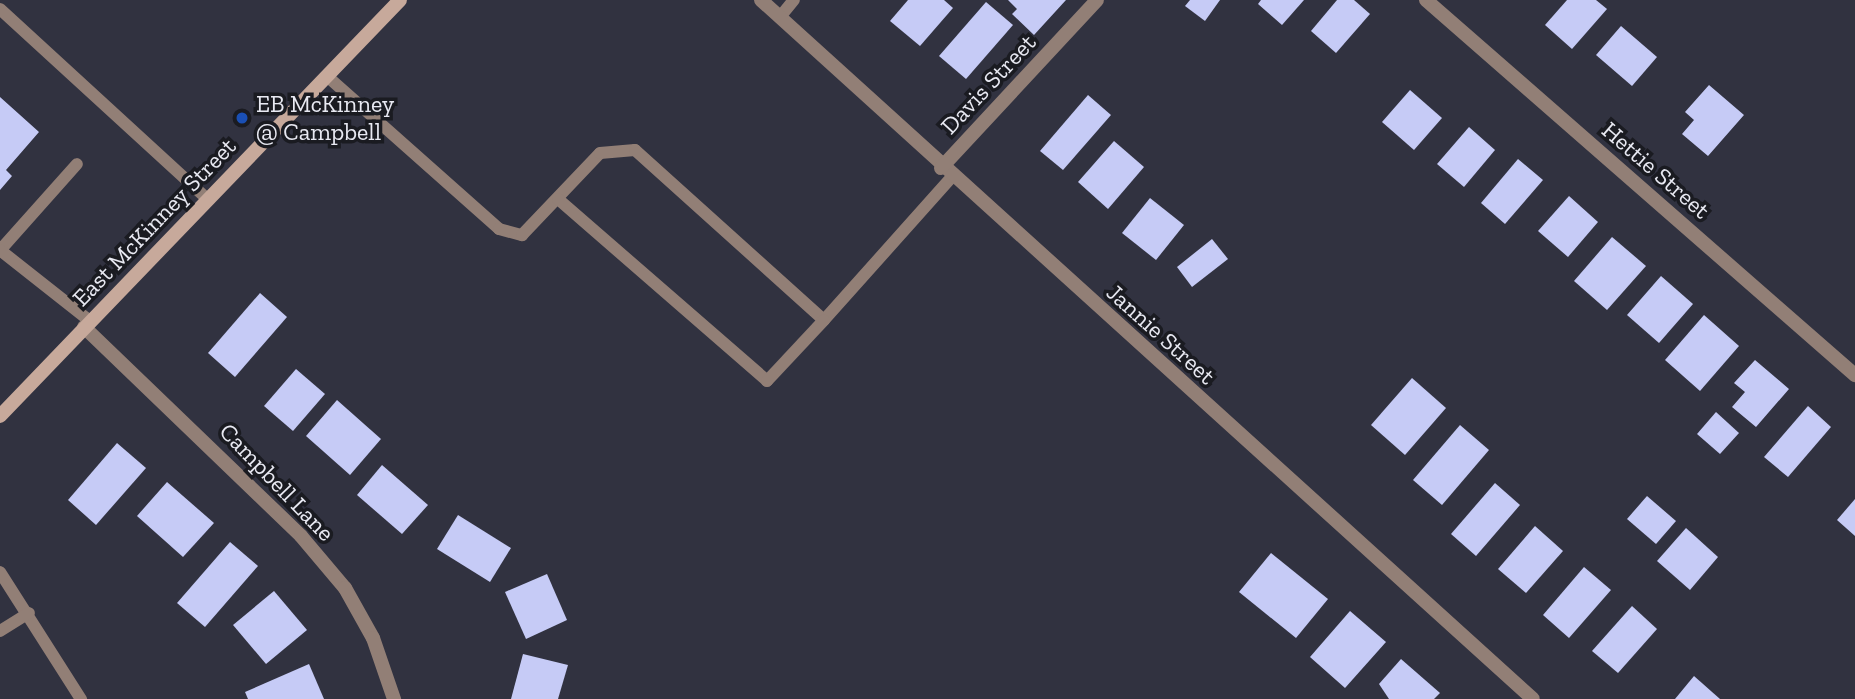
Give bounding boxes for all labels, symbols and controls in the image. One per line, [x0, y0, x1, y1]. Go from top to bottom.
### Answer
street label: Davis Street [934, 28, 1042, 140]
place label: EB McKinney @ Campbell [256, 90, 394, 146]
marker: EB McKinney @ Campbell [234, 110, 250, 126]
street label: Hettie Street [1596, 115, 1716, 225]
street label: East McKinney Street [66, 132, 242, 312]
street label: Jannie Street [1101, 278, 1221, 390]
street label: Campbell Lane [213, 417, 341, 547]

